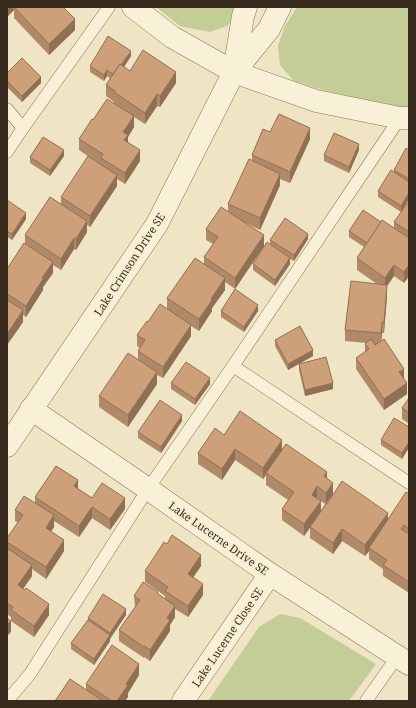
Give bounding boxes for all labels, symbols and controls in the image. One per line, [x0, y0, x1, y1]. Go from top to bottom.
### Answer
street label: Lake Crimson Drive SE [90, 210, 168, 318]
street label: Lake Lucerne Drive SE [166, 498, 272, 578]
street label: Lake Lucerne Close SE [188, 584, 266, 690]

